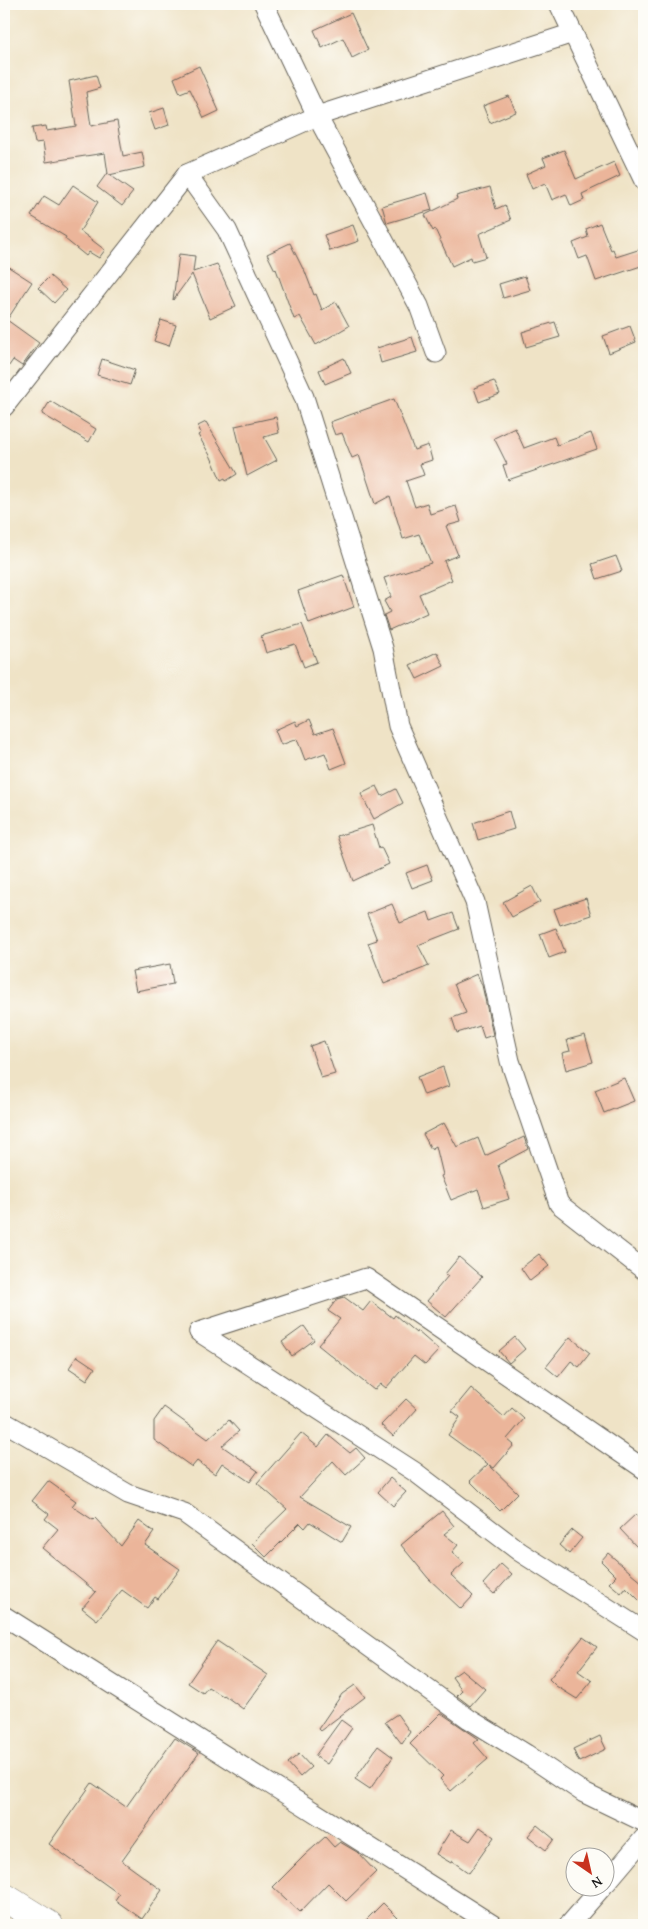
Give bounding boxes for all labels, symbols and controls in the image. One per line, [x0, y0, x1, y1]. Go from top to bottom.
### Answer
north arrow [566, 1846, 616, 1896]
text: N [587, 1872, 607, 1894]

